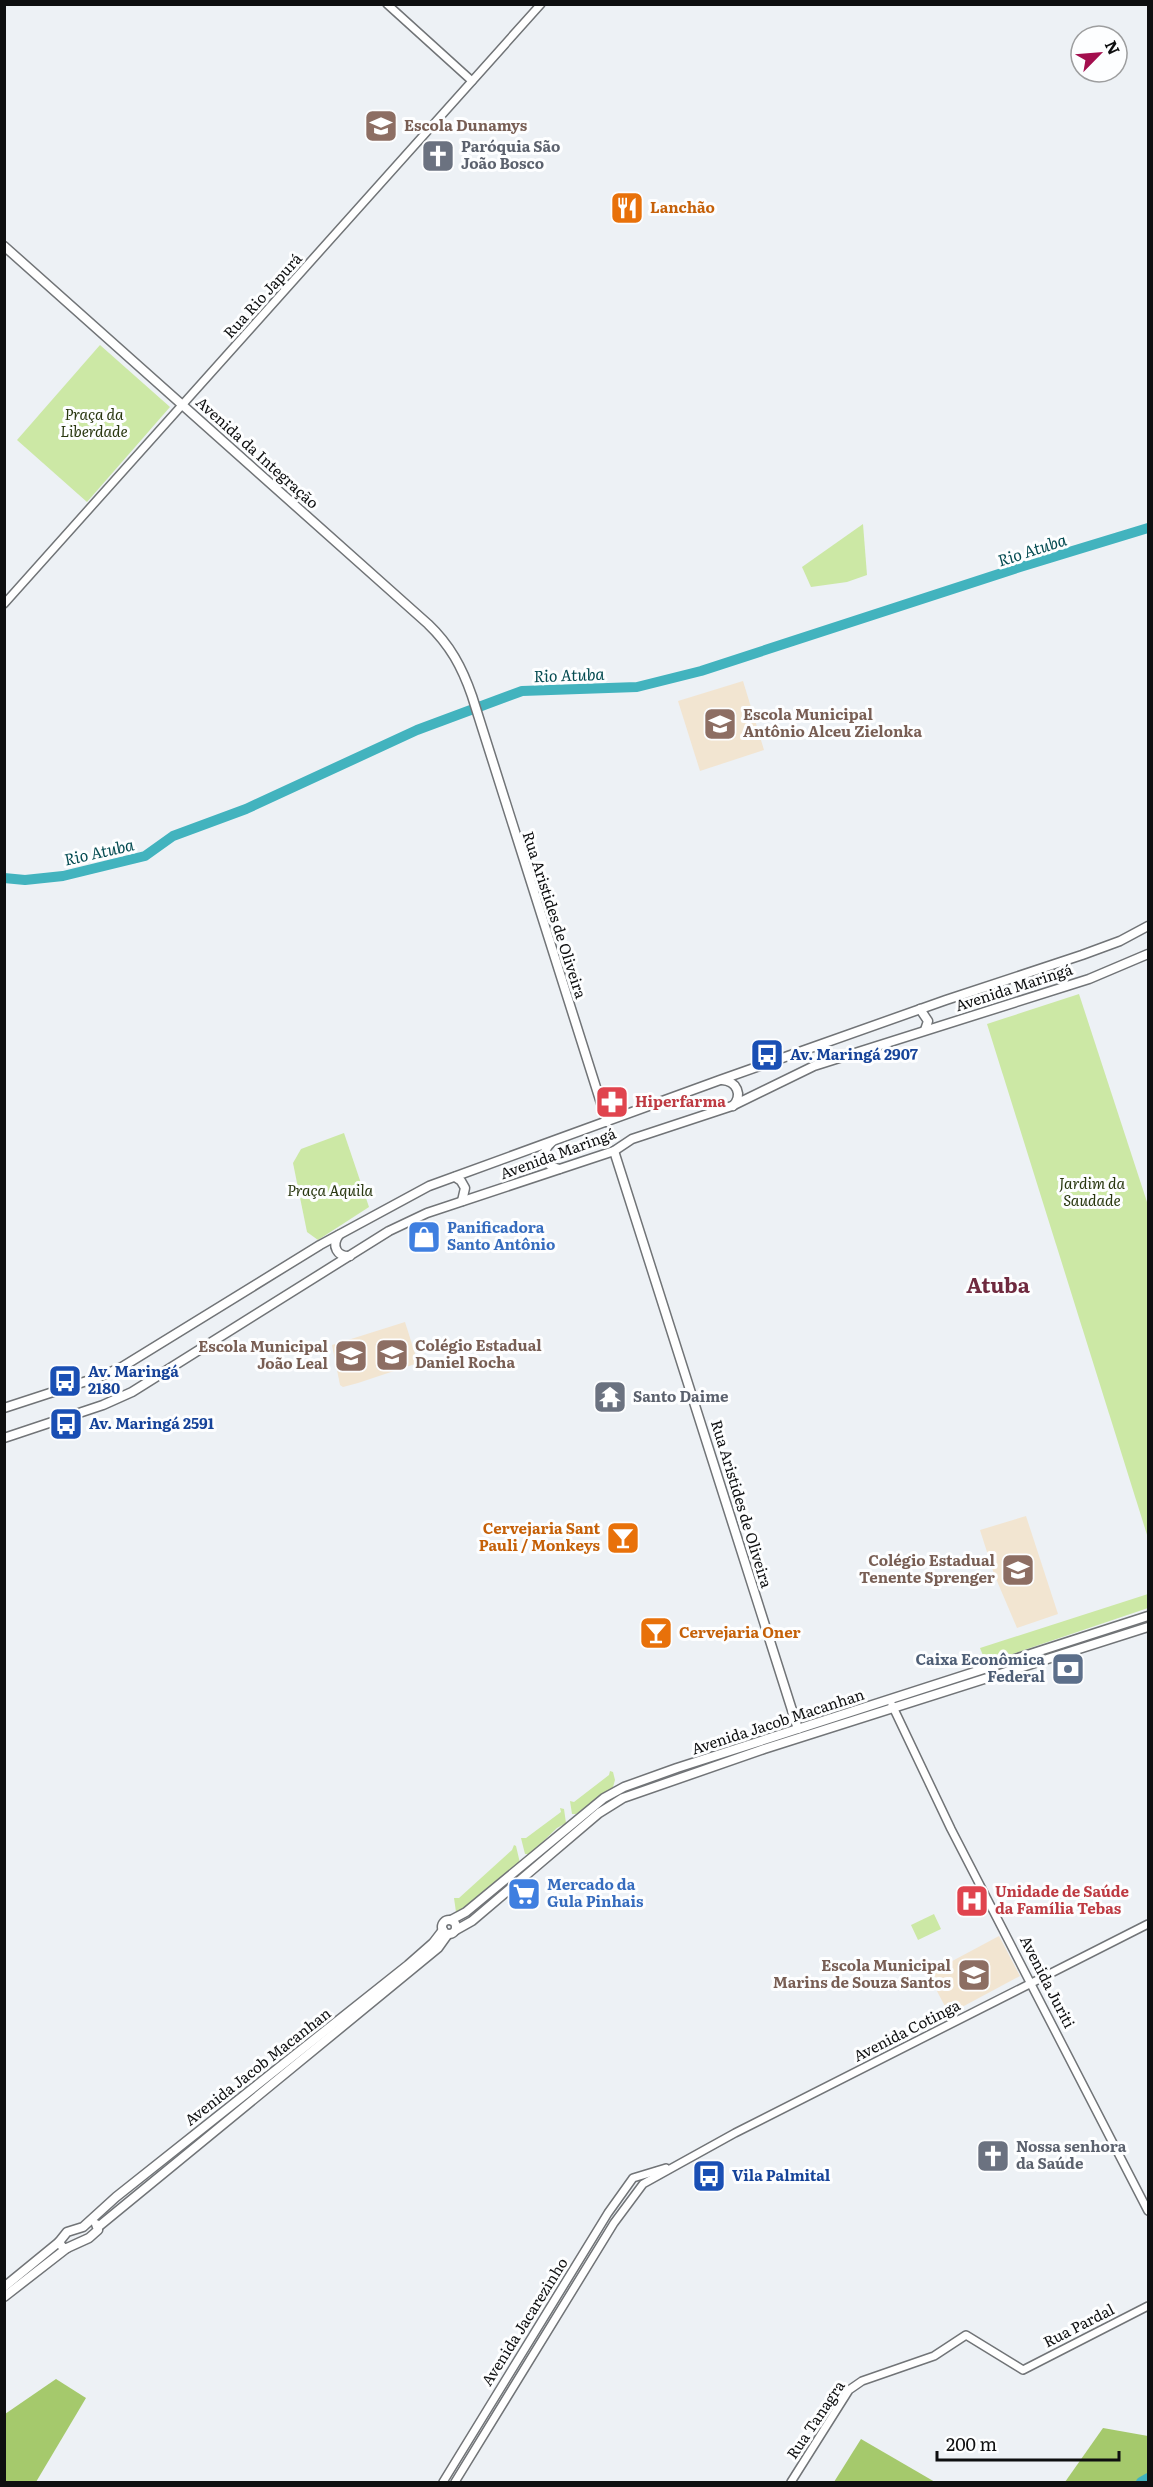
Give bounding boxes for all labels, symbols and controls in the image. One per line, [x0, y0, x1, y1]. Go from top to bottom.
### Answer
north arrow [1069, 24, 1129, 84]
text: N [1100, 36, 1127, 58]
school or university icon: Escola Dunamys [363, 108, 399, 144]
place label: Escola Dunamys [404, 113, 528, 136]
place label: Paróquia São João Bosco [461, 134, 560, 174]
church icon: Paróquia São João Bosco [420, 138, 456, 174]
restaurant icon: Lanchão [609, 190, 645, 226]
place label: Lanchão [650, 195, 715, 218]
street label: Rua Rio Japurá [217, 246, 307, 343]
street label: Avenida da Integração [191, 390, 325, 514]
park label: Praça da Liberdade [60, 402, 128, 442]
water label: Rio Atuba [994, 526, 1070, 571]
water label: Rio Atuba [533, 661, 606, 687]
place label: Escola Municipal Antônio Alceu Zielonka [743, 702, 922, 742]
school or university icon: Escola Municipal Antônio Alceu Zielonka [702, 706, 738, 742]
street label: Rua Aristides de Oliveira [517, 828, 594, 1002]
water label: Rio Atuba [61, 831, 137, 871]
street label: Avenida Maringá [952, 957, 1076, 1016]
bus stop icon: Av. Maringá 2907 [749, 1037, 785, 1073]
place label: Av. Maringá 2907 [790, 1042, 919, 1065]
pharmacy icon: Hiperfarma [594, 1084, 630, 1120]
place label: Hiperfarma [635, 1089, 726, 1112]
street label: Avenida Maringá [496, 1121, 620, 1184]
park label: Jardim da Saudade [1059, 1171, 1125, 1211]
park label: Praça Aquila [287, 1178, 373, 1201]
place label: Panificadora Santo Antônio [447, 1215, 555, 1255]
shop icon: Panificadora Santo Antônio [406, 1219, 442, 1255]
district label: Atuba [966, 1268, 1031, 1299]
place label: Colégio Estadual Daniel Rocha [415, 1333, 542, 1373]
place label: Escola Municipal João Leal [198, 1334, 329, 1374]
school or university icon: Colégio Estadual Daniel Rocha [374, 1337, 410, 1373]
school or university icon: Escola Municipal João Leal [333, 1338, 369, 1374]
place label: Av. Maringá 2180 [88, 1359, 179, 1399]
bus stop icon: Av. Maringá 2180 [47, 1363, 83, 1399]
temple icon: Santo Daime [592, 1379, 628, 1415]
place label: Santo Daime [633, 1384, 729, 1407]
bus stop icon: Av. Maringá 2591 [48, 1406, 84, 1442]
place label: Av. Maringá 2591 [89, 1411, 214, 1434]
street label: Rua Aristides de Oliveira [706, 1417, 779, 1591]
place label: Cervejaria Sant Pauli / Monkeys [479, 1516, 601, 1556]
bar icon: Cervejaria Sant Pauli / Monkeys [605, 1520, 641, 1556]
place label: Colégio Estadual Tenente Sprenger [859, 1548, 996, 1588]
school or university icon: Colégio Estadual Tenente Sprenger [1000, 1552, 1036, 1588]
bar icon: Cervejaria Oner [638, 1615, 674, 1651]
place label: Cervejaria Oner [679, 1620, 801, 1643]
place label: Caixa Econômica Federal [916, 1647, 1046, 1687]
bank icon: Caixa Econômica Federal [1050, 1651, 1086, 1687]
street label: Avenida Jacob Macanhan [688, 1682, 867, 1759]
place label: Mercado da Gula Pinhais [547, 1872, 644, 1912]
supermarket icon: Mercado da Gula Pinhais [506, 1876, 542, 1912]
place label: Unidade de Saúde da Família Tebas [995, 1879, 1130, 1919]
hospital icon: Unidade de Saúde da Família Tebas [954, 1883, 990, 1919]
street label: Avenida Juriti [1015, 1931, 1082, 2032]
place label: Escola Municipal Marins de Souza Santos [773, 1953, 952, 1993]
school or university icon: Escola Municipal Marins de Souza Santos [956, 1957, 992, 1993]
street label: Avenida Cotinga [849, 1992, 965, 2067]
street label: Avenida Jacob Macanhan [179, 2001, 335, 2130]
place label: Nossa senhora da Saúde [1016, 2134, 1127, 2174]
church icon: Nossa senhora da Saúde [975, 2138, 1011, 2174]
bus stop icon: Vila Palmital [691, 2158, 727, 2194]
place label: Vila Palmital [732, 2163, 831, 2186]
street label: Avenida Jacarezinho [475, 2252, 573, 2390]
street label: Rua Pardal [1039, 2297, 1118, 2352]
street label: Rua Tanagra [780, 2375, 850, 2463]
scale bar [937, 2424, 1118, 2462]
text: 200 m [946, 2430, 997, 2457]

